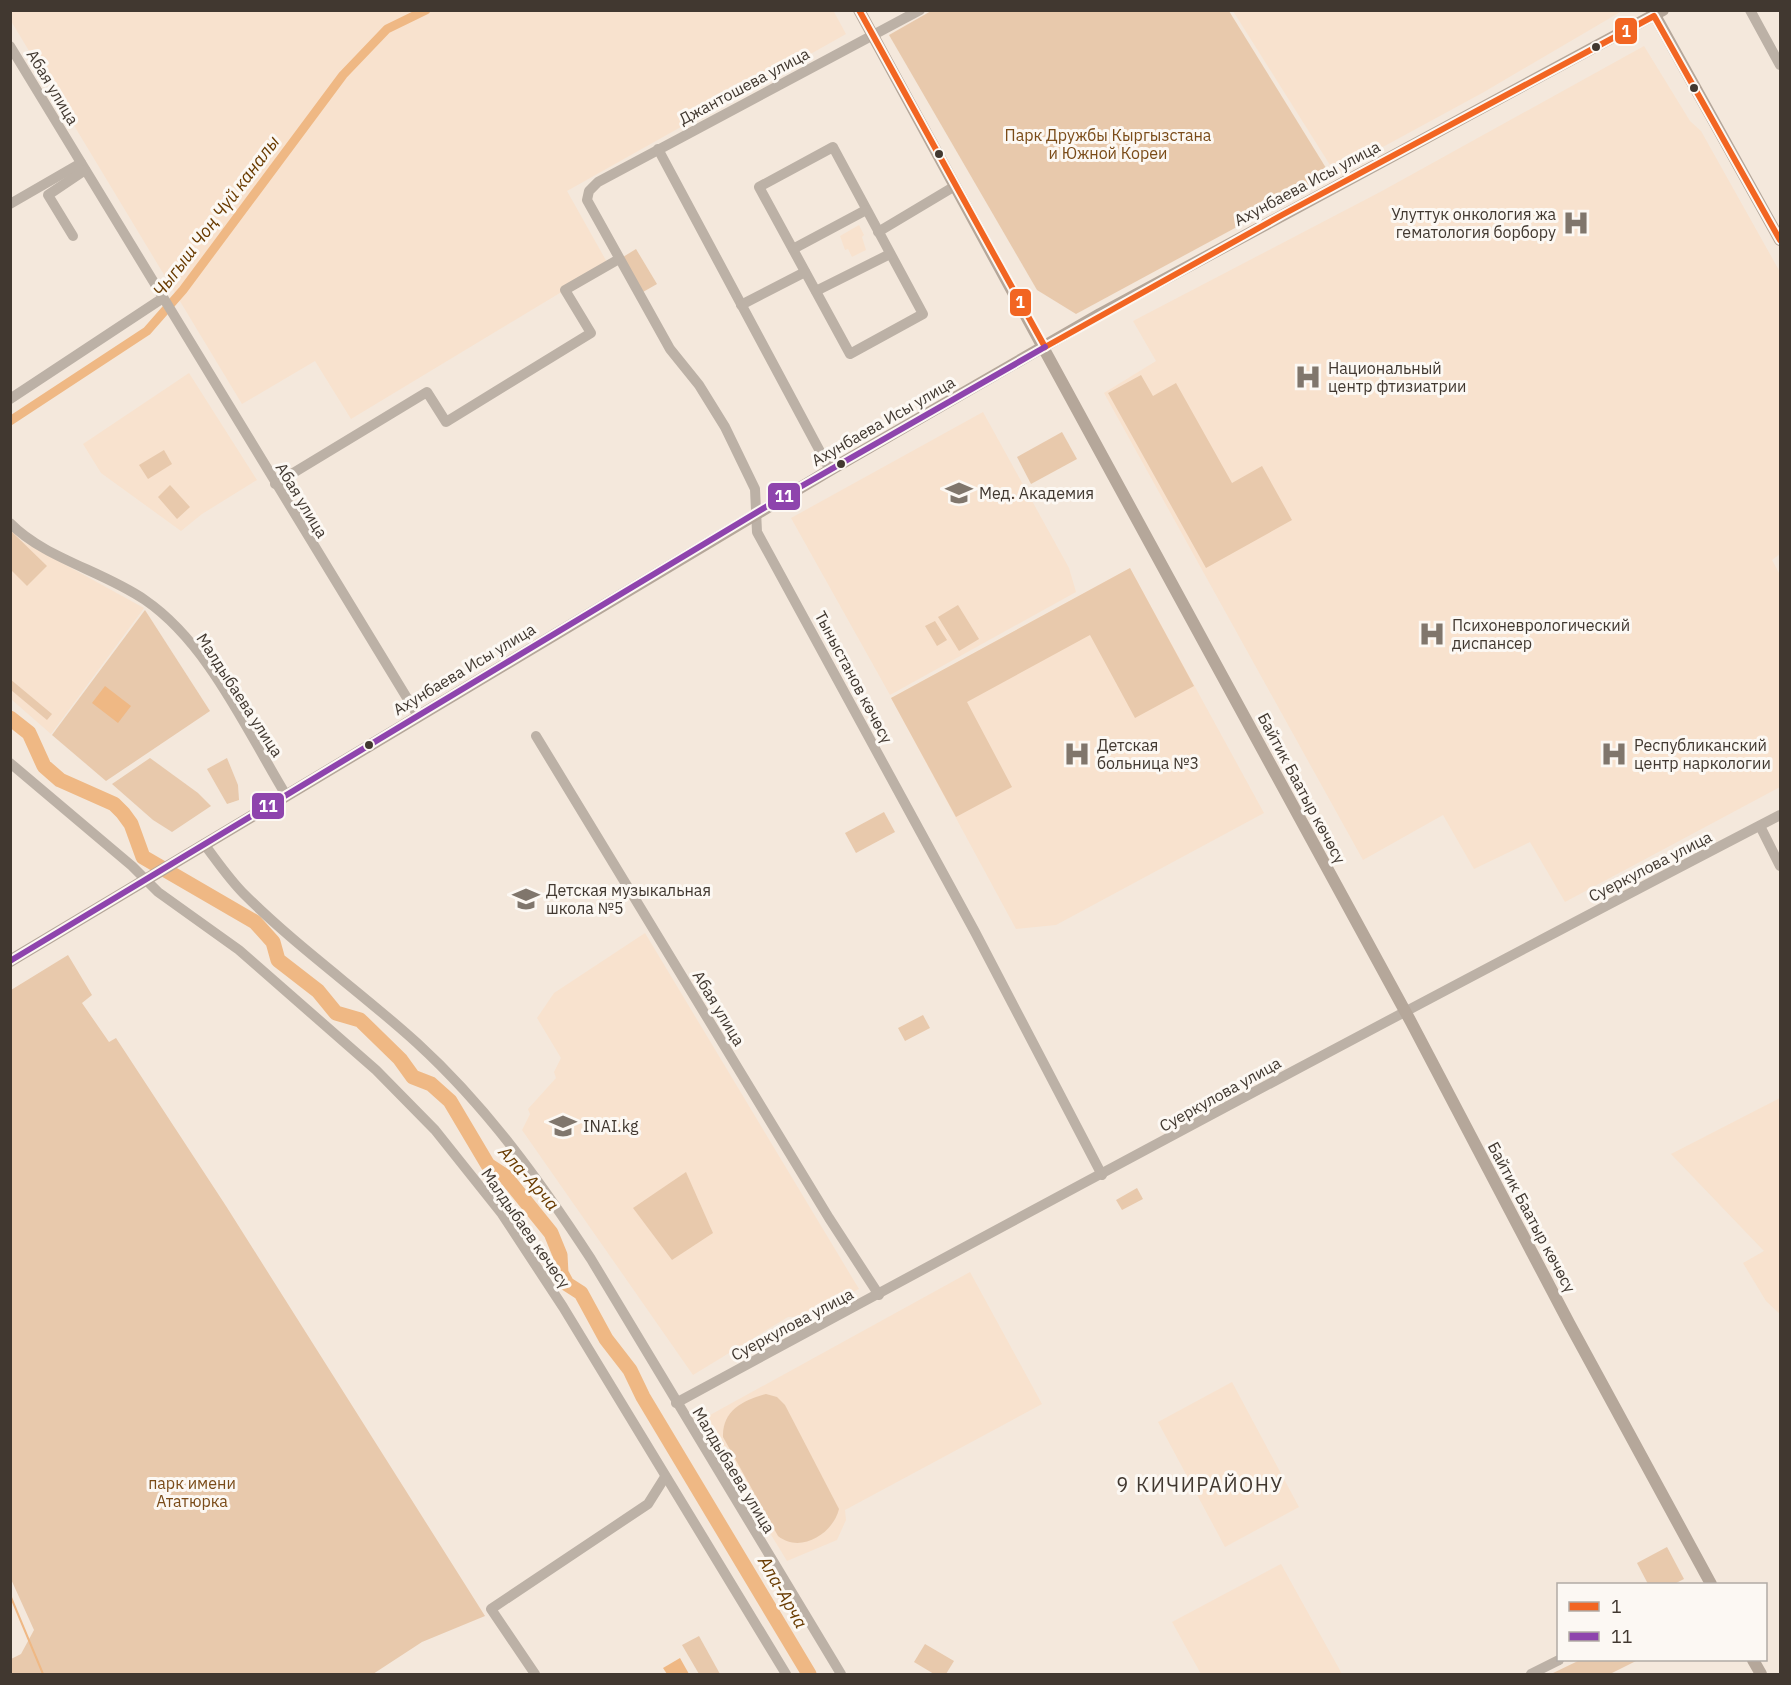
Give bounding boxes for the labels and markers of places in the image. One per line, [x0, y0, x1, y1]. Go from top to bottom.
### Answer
unlabelled marker [1590, 41, 1602, 53]
unlabelled marker [1688, 82, 1700, 94]
unlabelled marker [933, 148, 945, 160]
place label: Улуттук онкология жа гематология борбору [1391, 204, 1556, 242]
hospital icon: Улуттук онкология жа гематология борбору [1561, 208, 1591, 238]
place label: Национальный центр фтизиатрии [1328, 358, 1466, 396]
hospital icon: Национальный центр фтизиатрии [1293, 362, 1323, 392]
unlabelled marker [835, 458, 847, 470]
school or university icon: Мед. Академия [944, 478, 974, 508]
place label: Мед. Академия [979, 483, 1094, 503]
place label: Психоневрологический диспансер [1452, 615, 1630, 653]
hospital icon: Психоневрологический диспансер [1417, 619, 1447, 649]
place label: Детская больница №3 [1097, 735, 1199, 773]
place label: Республиканский центр наркологии [1634, 735, 1771, 773]
unlabelled marker [363, 739, 375, 751]
hospital icon: Детская больница №3 [1062, 739, 1092, 769]
hospital icon: Республиканский центр наркологии [1599, 739, 1629, 769]
place label: Детская музыкальная школа №5 [546, 880, 711, 918]
school or university icon: Детская музыкальная школа №5 [511, 884, 541, 914]
school or university icon: INAI.kg [548, 1111, 578, 1141]
place label: INAI.kg [583, 1116, 639, 1136]

